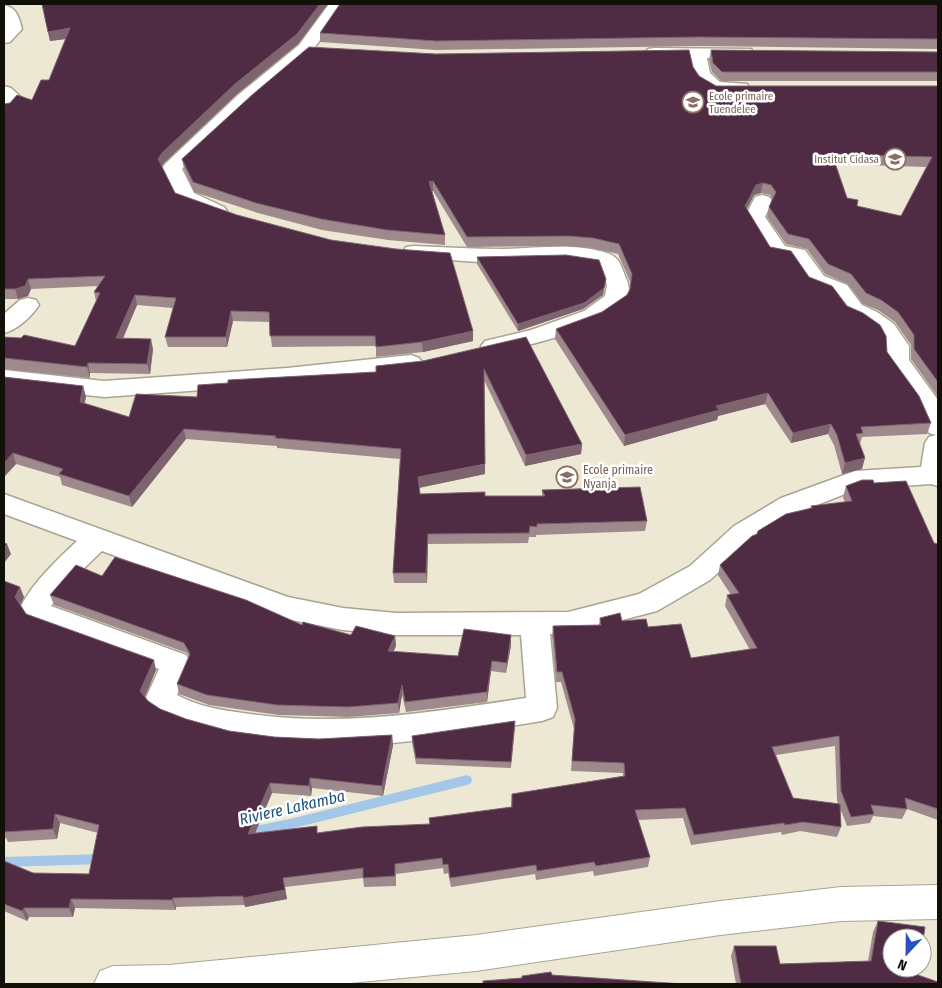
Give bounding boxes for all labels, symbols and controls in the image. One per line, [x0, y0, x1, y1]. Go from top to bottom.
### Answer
school or university icon: Ecole primaire Tuendelee [681, 90, 705, 114]
place label: Ecole primaire Tuendelee [709, 90, 773, 116]
school or university icon: Institut Cidasa [883, 147, 907, 171]
place label: Institut Cidasa [814, 153, 879, 166]
place label: Ecole primaire Nyanja [583, 463, 653, 491]
school or university icon: Ecole primaire Nyanja [555, 465, 579, 489]
water label: Riviere Lakamba [237, 786, 347, 829]
north arrow [882, 928, 932, 978]
text: N [895, 955, 909, 974]

